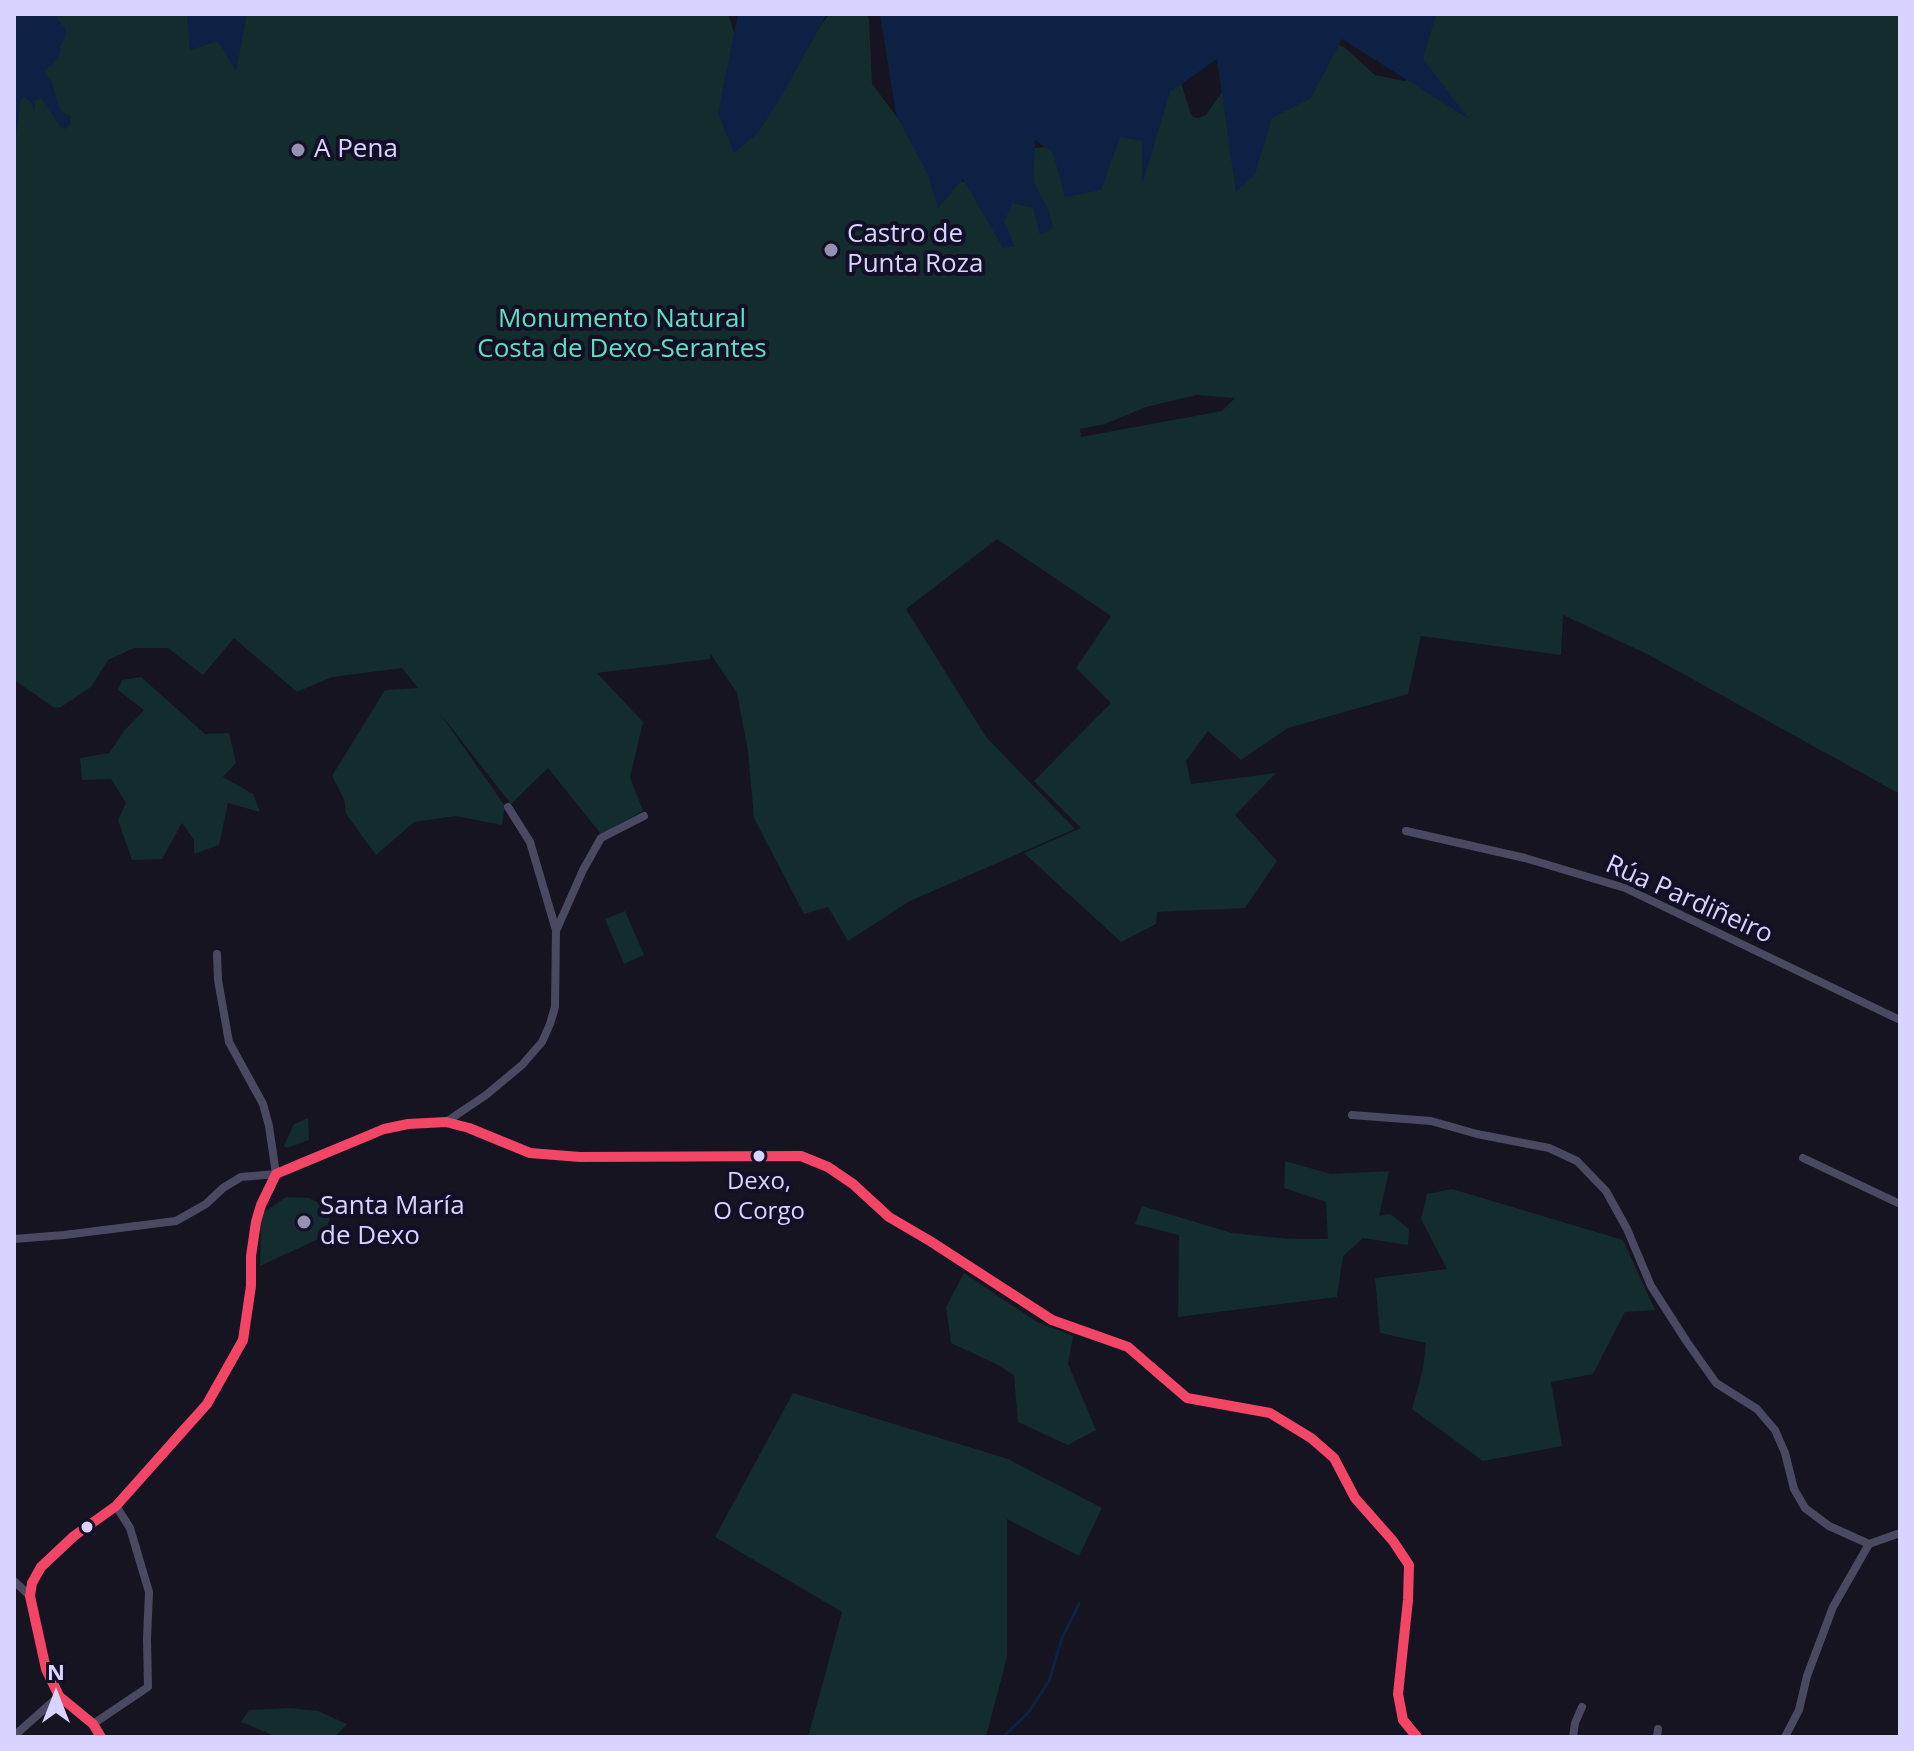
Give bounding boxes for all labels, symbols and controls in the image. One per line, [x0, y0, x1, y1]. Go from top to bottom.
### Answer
place label: A Pena [314, 134, 398, 166]
marker: A Pena [289, 141, 307, 159]
place label: Castro de Punta Roza [847, 219, 983, 280]
marker: Castro de Punta Roza [822, 241, 840, 259]
park label: Monumento Natural Costa de Dexo-Serantes [477, 304, 767, 366]
street label: Rúa Pardiñeiro [1601, 849, 1777, 951]
marker: Dexo, O Corgo [751, 1148, 767, 1164]
place label: Dexo, O Corgo [713, 1168, 805, 1224]
place label: Santa María de Dexo [320, 1191, 465, 1252]
marker: Santa María de Dexo [295, 1213, 313, 1231]
unlabelled marker [79, 1519, 95, 1535]
north arrow [16, 1655, 96, 1735]
text: N [47, 1656, 65, 1686]

